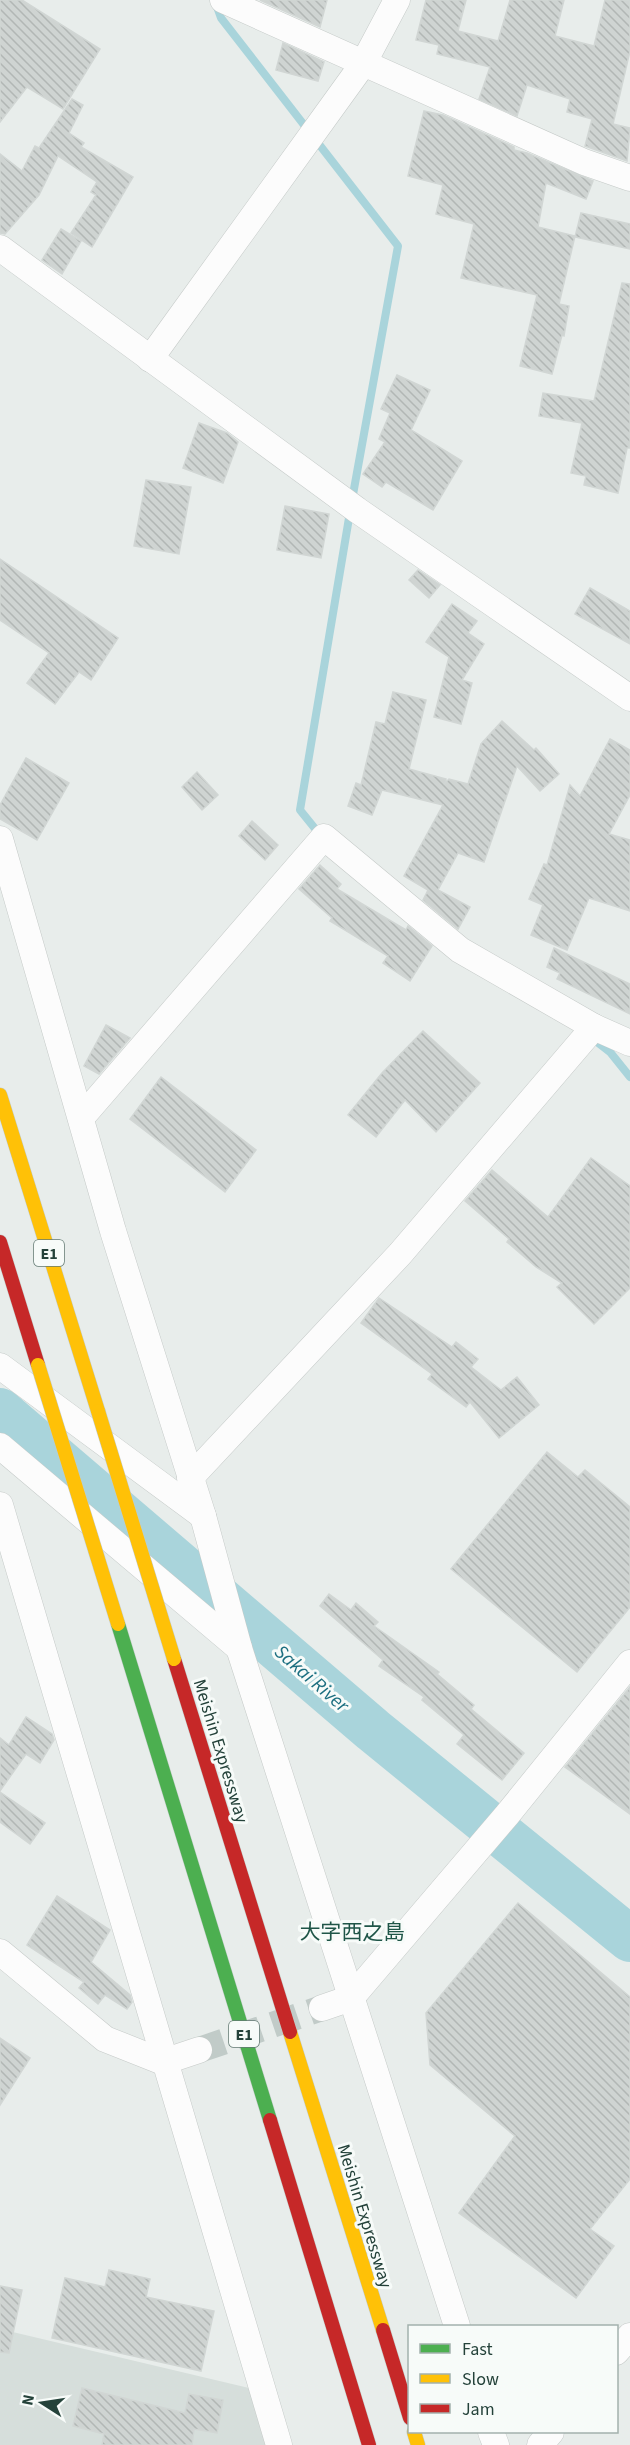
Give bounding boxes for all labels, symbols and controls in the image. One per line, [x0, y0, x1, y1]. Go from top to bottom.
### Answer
road number: E1 [34, 1240, 64, 1266]
water label: Sakai River [268, 1638, 356, 1720]
street label: Meishin Expressway [187, 1676, 254, 1827]
district label: 大字西之島 [300, 1917, 405, 1947]
road number: E1 [229, 2021, 259, 2047]
street label: Meishin Expressway [331, 2141, 398, 2292]
legend [408, 2325, 618, 2433]
text: Fast [462, 2337, 493, 2362]
text: Slow [462, 2367, 499, 2392]
north arrow [12, 2373, 72, 2433]
text: N [16, 2393, 40, 2408]
text: Jam [462, 2397, 495, 2422]

